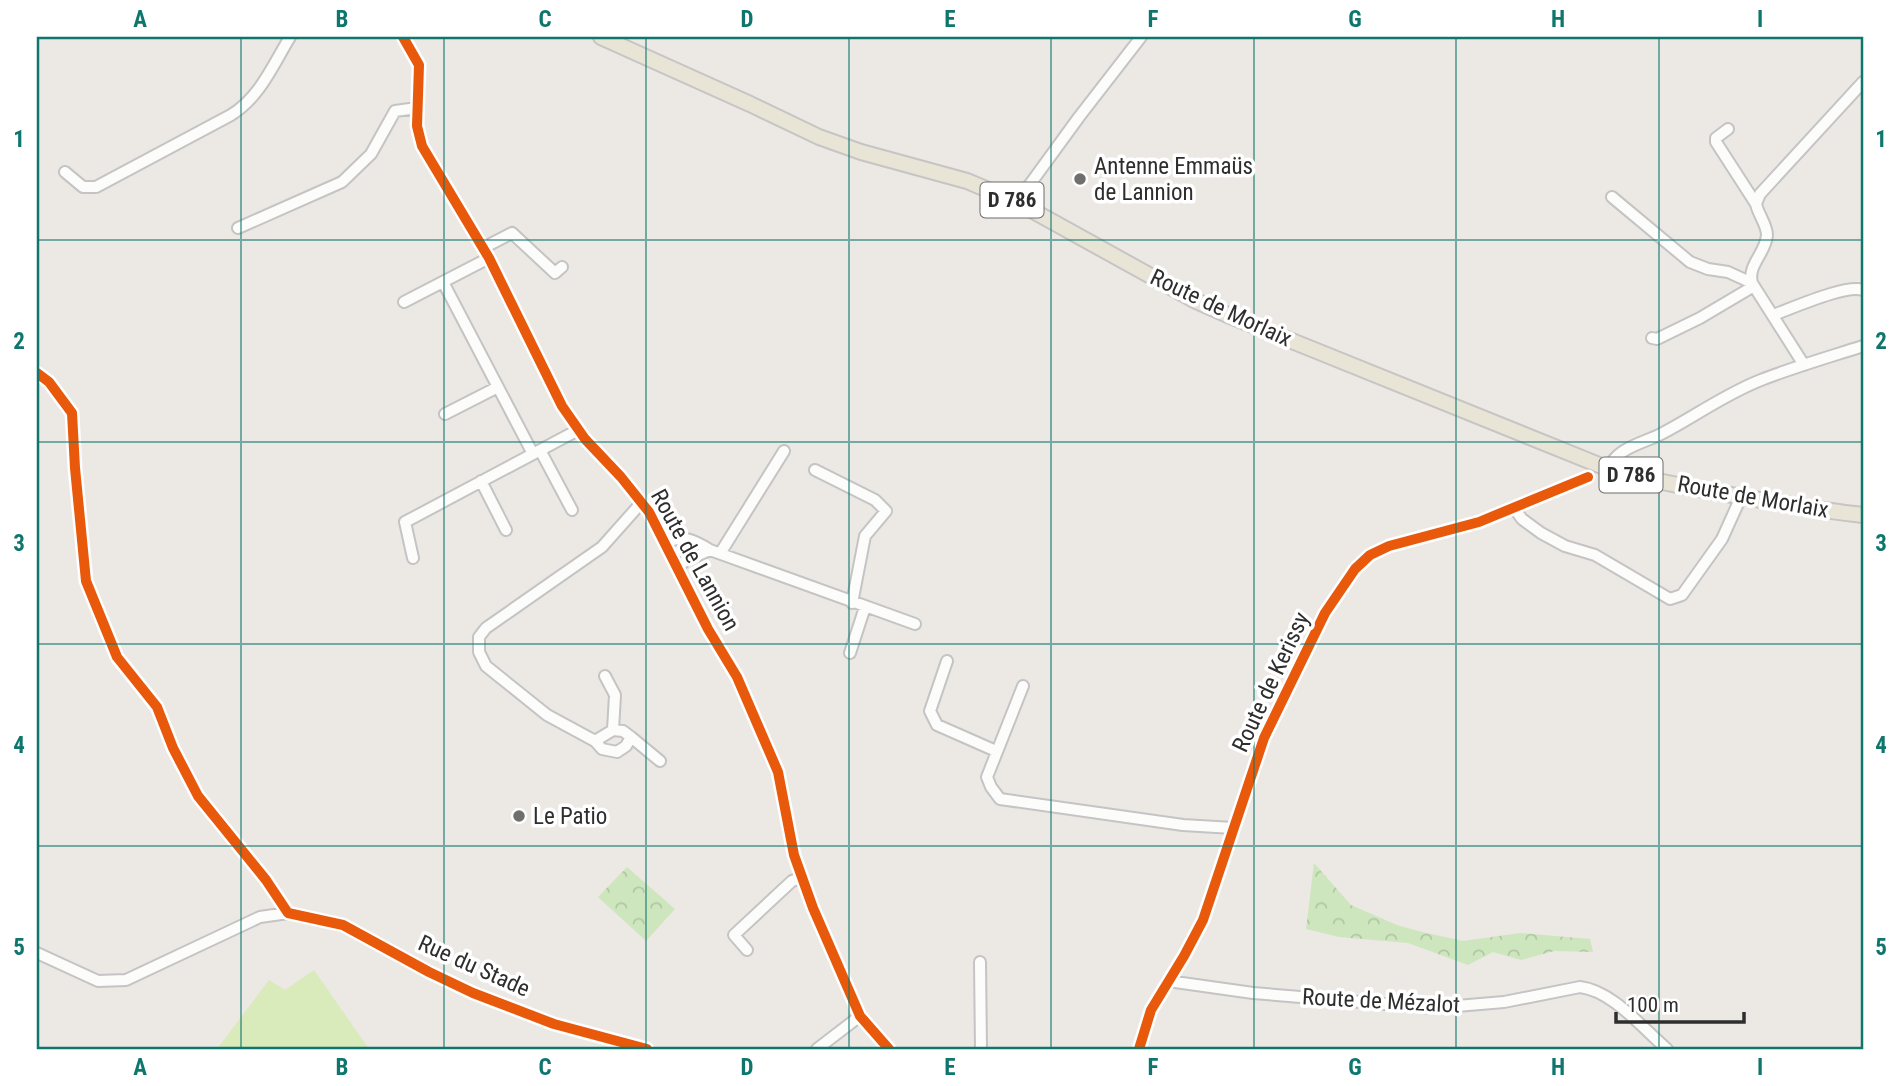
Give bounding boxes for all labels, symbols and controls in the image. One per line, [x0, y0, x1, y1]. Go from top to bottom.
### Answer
text: A [133, 6, 147, 33]
text: B [336, 6, 348, 33]
text: C [538, 6, 552, 33]
text: D [741, 6, 754, 33]
text: E [944, 6, 956, 33]
text: F [1148, 6, 1159, 33]
text: G [1348, 6, 1362, 33]
text: H [1551, 6, 1565, 33]
text: I [1757, 6, 1763, 33]
text: 1 [13, 126, 25, 153]
text: 1 [1875, 126, 1887, 153]
place label: Antenne Emmaüs de Lannion [1094, 153, 1253, 206]
marker: Antenne Emmaüs de Lannion [1072, 171, 1088, 187]
road number: D 786 [981, 182, 1044, 218]
street label: Route de Morlaix [1146, 263, 1296, 353]
text: 2 [13, 328, 25, 355]
text: 2 [1875, 328, 1887, 355]
road number: D 786 [1600, 458, 1662, 492]
street label: Route de Morlaix [1675, 470, 1831, 524]
street label: Route de Lannion [645, 485, 745, 635]
text: 3 [13, 530, 25, 557]
text: 3 [1875, 530, 1887, 557]
street label: Route de Kerissy [1227, 607, 1315, 756]
text: 4 [13, 732, 25, 759]
text: 4 [1875, 732, 1887, 759]
place label: Le Patio [533, 803, 607, 830]
marker: Le Patio [511, 808, 527, 824]
street label: Rue du Stade [414, 929, 534, 1003]
text: 5 [13, 934, 25, 961]
text: 5 [1875, 934, 1887, 961]
scale bar [1616, 981, 1744, 1025]
street label: Route de Mézalot [1301, 983, 1461, 1019]
text: 100 m [1627, 993, 1679, 1017]
text: A [133, 1054, 147, 1081]
text: B [336, 1054, 348, 1081]
text: C [538, 1054, 552, 1081]
text: D [741, 1054, 754, 1081]
text: E [944, 1054, 956, 1081]
text: F [1148, 1054, 1159, 1081]
text: G [1348, 1054, 1362, 1081]
text: H [1551, 1054, 1565, 1081]
text: I [1757, 1054, 1763, 1081]

